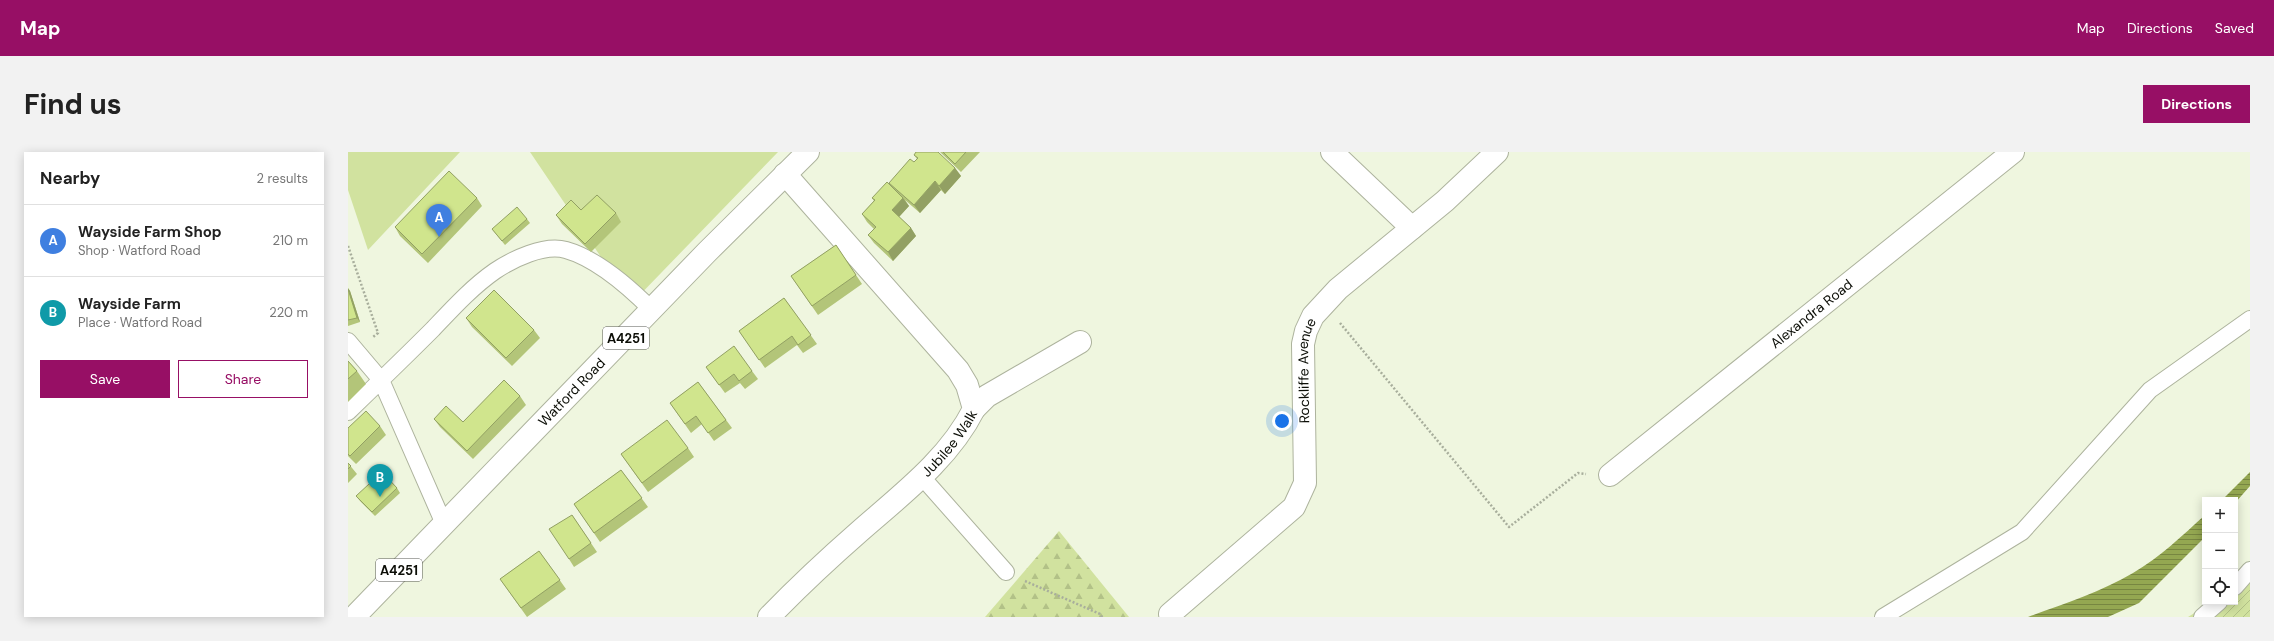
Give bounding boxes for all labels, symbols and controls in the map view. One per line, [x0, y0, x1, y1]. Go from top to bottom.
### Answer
text: Map [20, 16, 60, 41]
text: Map [2077, 19, 2105, 37]
text: Directions [2127, 19, 2193, 37]
text: Saved [2215, 19, 2254, 37]
button: Directions [2143, 85, 2250, 123]
text: Find us [24, 86, 122, 123]
text: Nearby [40, 167, 100, 189]
text: 2 results [257, 170, 308, 187]
pin: A [426, 204, 452, 237]
text: Wayside Farm Shop [78, 222, 222, 242]
text: A [48, 232, 58, 249]
text: 210 m [273, 232, 308, 249]
text: Shop · Watford Road [78, 242, 201, 259]
street label: Alexandra Road [1766, 275, 1856, 352]
text: Wayside Farm [78, 294, 181, 314]
text: B [49, 304, 57, 321]
text: 220 m [269, 304, 308, 321]
text: Place · Watford Road [78, 314, 202, 331]
street label: Rockliffe Avenue [1294, 315, 1320, 423]
road number: A4251 [603, 327, 649, 349]
street label: Watford Road [534, 354, 609, 430]
button: Save [40, 360, 170, 398]
button: Share [178, 360, 308, 398]
street label: Jubilee Walk [918, 407, 981, 481]
your location [1272, 411, 1292, 431]
pin: B [367, 464, 393, 497]
map controls [2202, 497, 2238, 605]
button: + [2202, 497, 2238, 533]
button: − [2202, 533, 2238, 569]
road number: A4251 [376, 559, 422, 581]
button: locate [2202, 569, 2238, 605]

